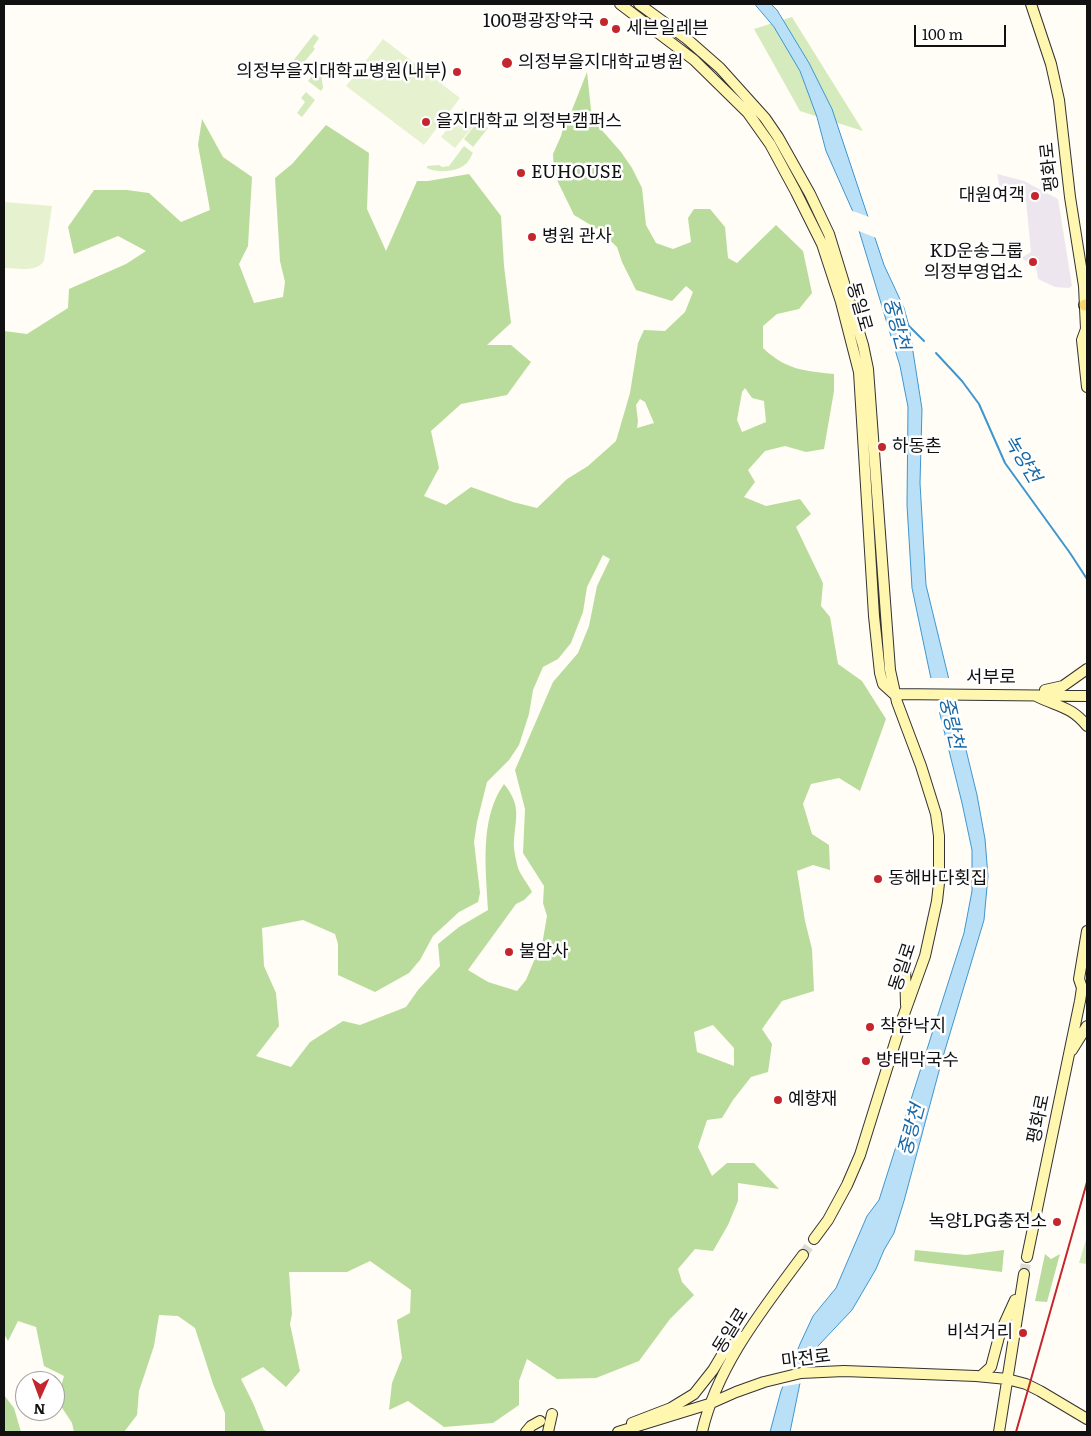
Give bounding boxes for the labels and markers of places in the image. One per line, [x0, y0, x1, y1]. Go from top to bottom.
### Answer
place label: 100평광장약국 [483, 11, 594, 33]
marker: 100평광장약국 [598, 16, 610, 28]
place label: 세븐일레븐 [626, 18, 709, 40]
marker: 세븐일레븐 [610, 23, 622, 35]
place label: 의정부을지대학교병원 [518, 52, 684, 74]
marker: 의정부을지대학교병원 [500, 56, 514, 70]
place label: 의정부을지대학교병원(내부) [236, 61, 447, 83]
marker: 의정부을지대학교병원(내부) [451, 66, 463, 78]
place label: 을지대학교 의정부캠퍼스 [436, 111, 622, 133]
marker: 을지대학교 의정부캠퍼스 [420, 116, 432, 128]
place label: EUHOUSE [531, 162, 622, 184]
marker: EUHOUSE [515, 167, 527, 179]
place label: 대원여객 [959, 185, 1025, 207]
marker: 대원여객 [1029, 190, 1041, 202]
place label: 병원 관사 [542, 226, 612, 248]
marker: 병원 관사 [526, 231, 538, 243]
place label: KD운송그룹 의정부영업소 [924, 241, 1023, 284]
marker: KD운송그룹 의정부영업소 [1027, 256, 1039, 268]
place label: 하동촌 [892, 436, 942, 458]
marker: 하동촌 [876, 441, 888, 453]
place label: 동해바다횟집 [888, 868, 987, 890]
marker: 동해바다횟집 [872, 873, 884, 885]
place label: 불암사 [519, 941, 569, 963]
marker: 불암사 [503, 946, 515, 958]
place label: 착한낙지 [880, 1016, 946, 1038]
marker: 착한낙지 [864, 1021, 876, 1033]
place label: 방태막국수 [876, 1050, 959, 1072]
marker: 방태막국수 [860, 1055, 872, 1067]
place label: 예향재 [788, 1089, 838, 1111]
marker: 예향재 [772, 1094, 784, 1106]
place label: 녹양LPG충전소 [928, 1211, 1047, 1233]
marker: 녹양LPG충전소 [1051, 1216, 1063, 1228]
place label: 비석거리 [947, 1322, 1013, 1344]
marker: 비석거리 [1017, 1327, 1029, 1339]

